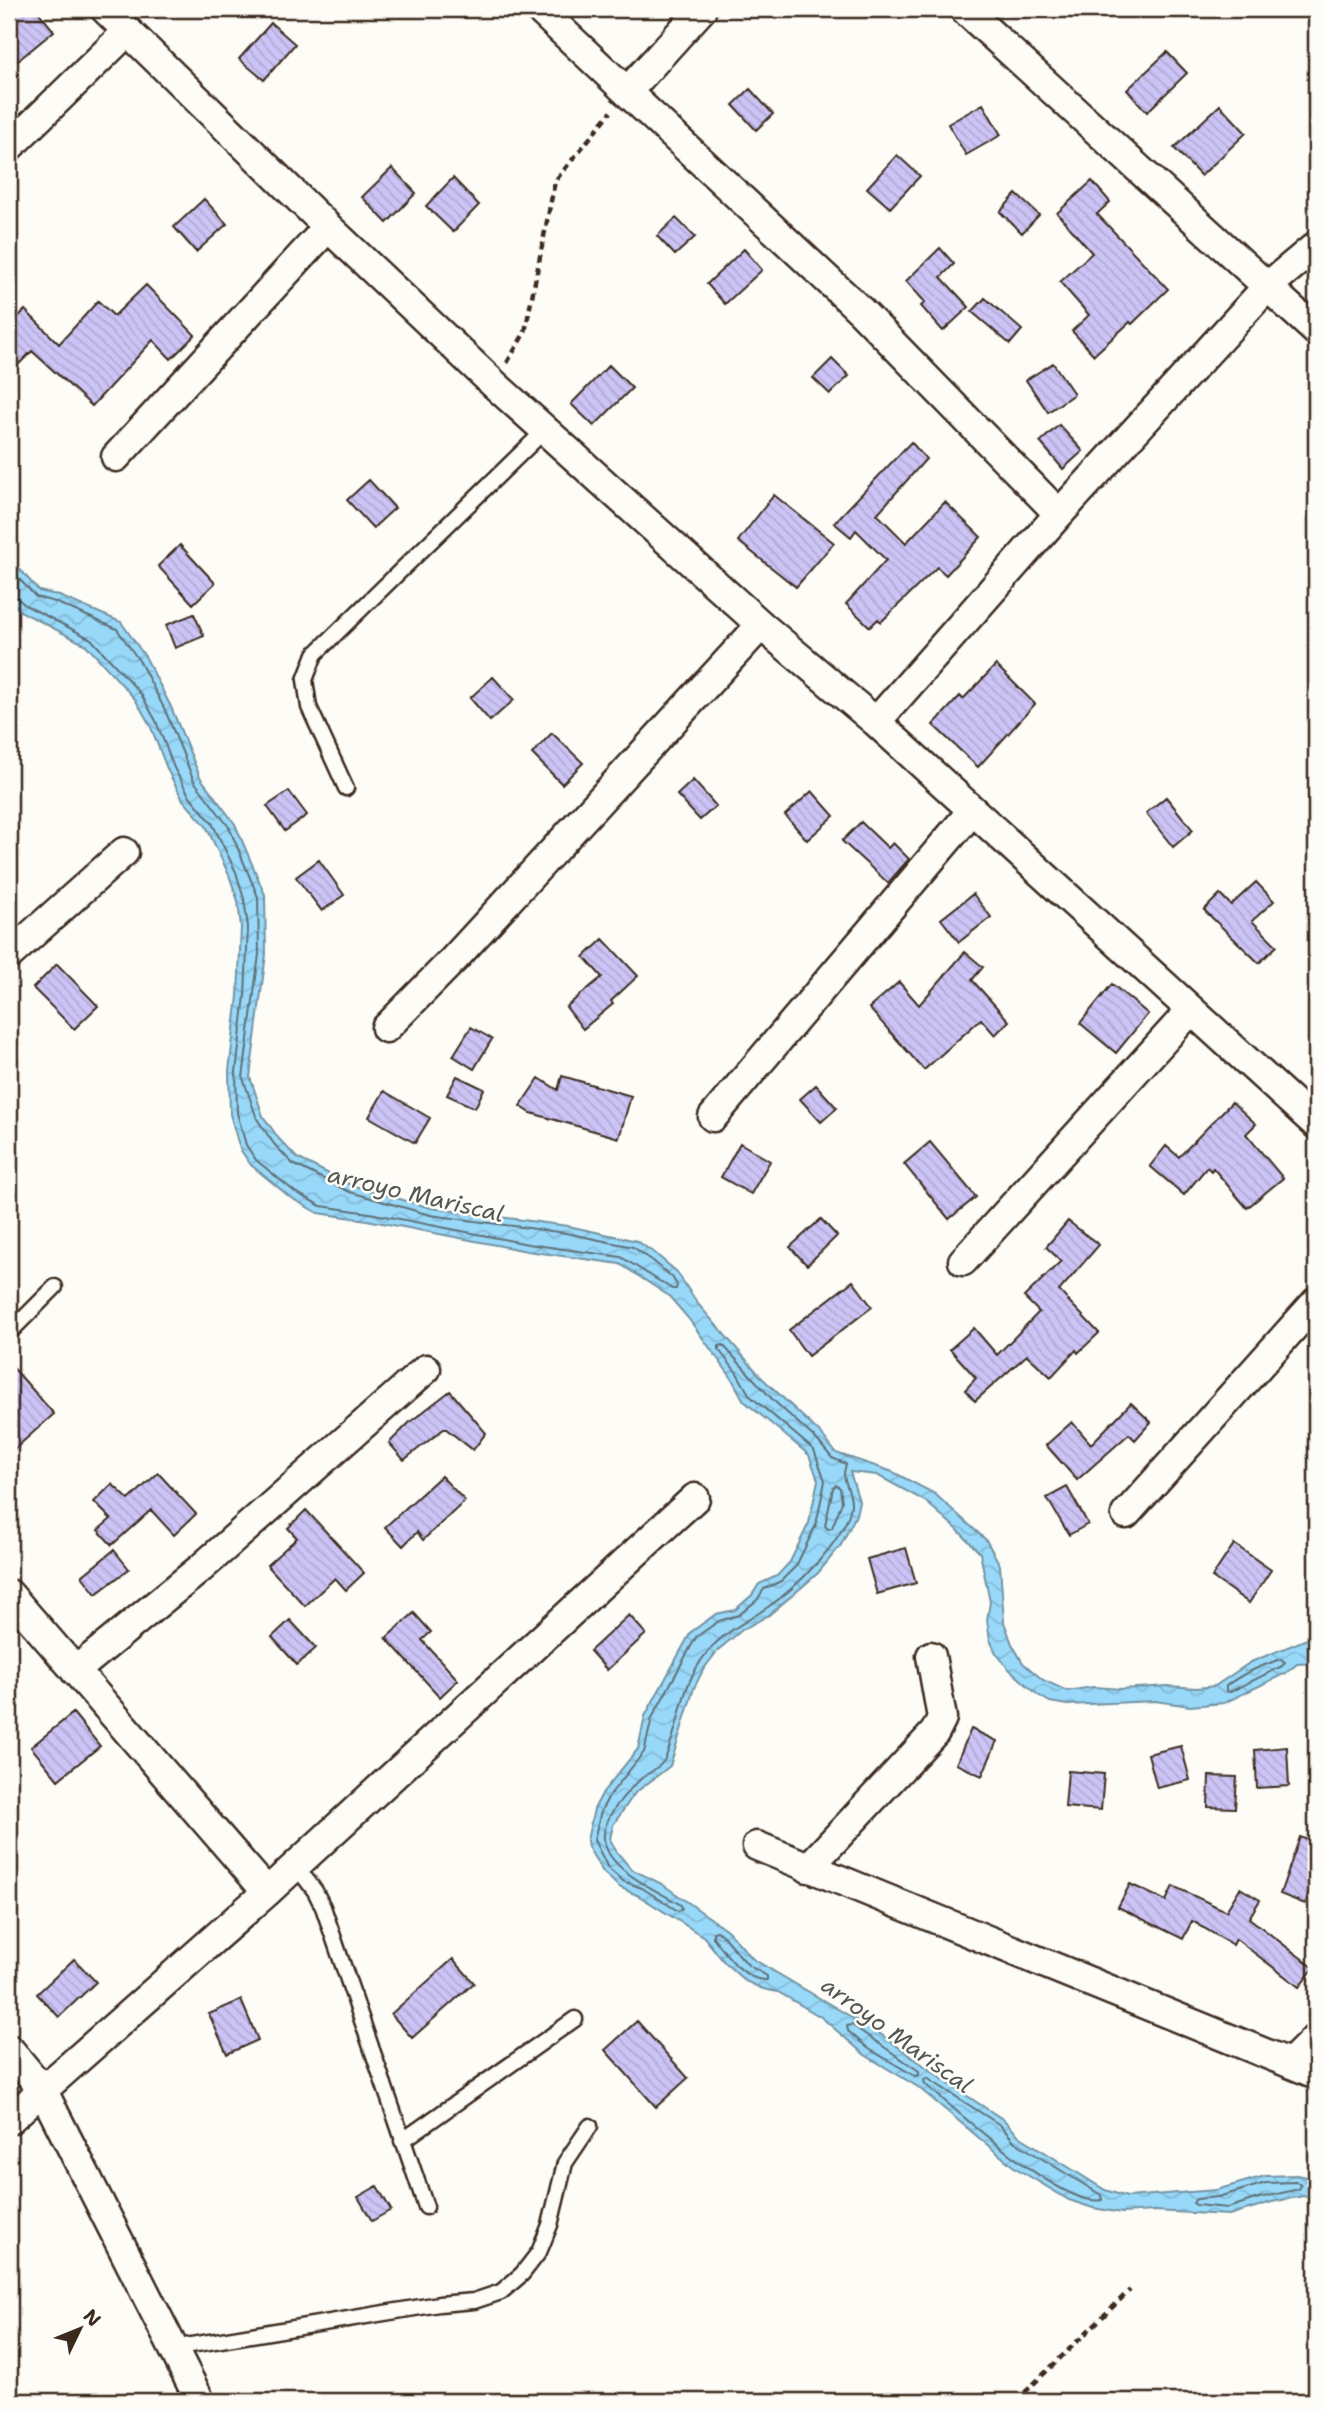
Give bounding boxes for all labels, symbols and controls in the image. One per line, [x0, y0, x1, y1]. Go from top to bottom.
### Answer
water label: arroyo Mariscal [325, 1159, 507, 1229]
water label: arroyo Mariscal [815, 1970, 979, 2100]
north arrow [46, 2294, 116, 2364]
text: N [78, 2304, 106, 2332]

